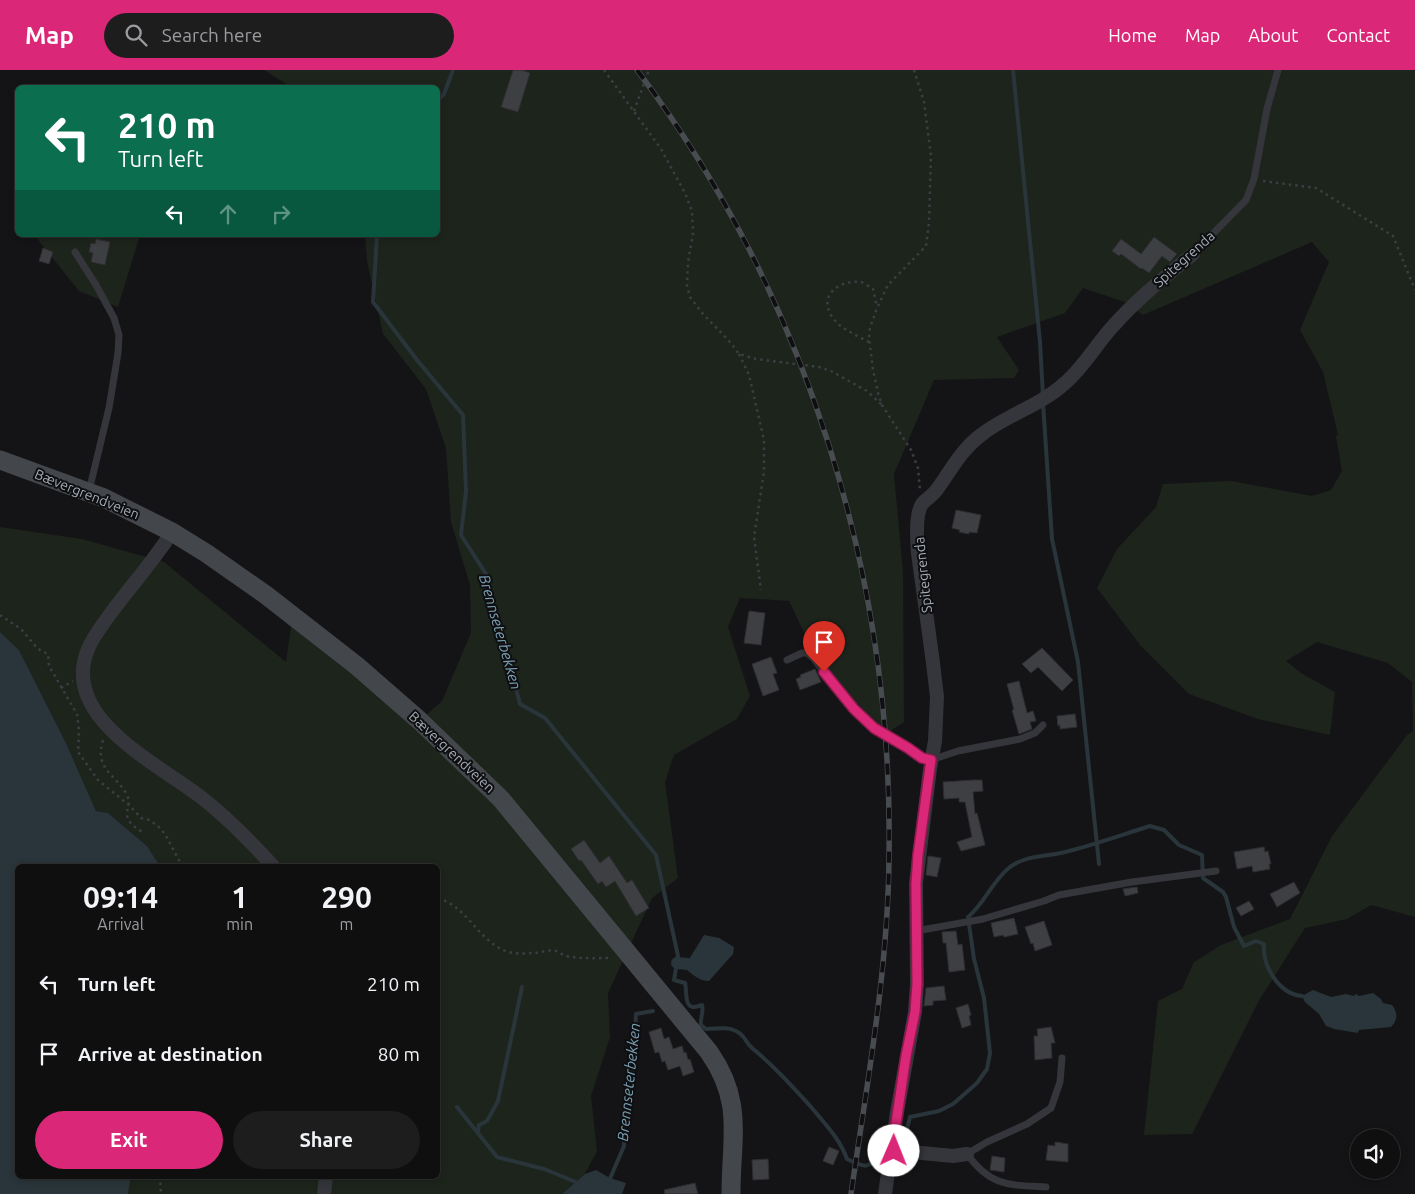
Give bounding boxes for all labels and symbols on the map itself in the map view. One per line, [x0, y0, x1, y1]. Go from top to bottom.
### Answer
street label: Spitegrenda [1150, 227, 1218, 291]
street label: Bævergrendveien [32, 466, 142, 522]
street label: Spitegrenda [911, 536, 935, 614]
water label: Brennseterbekken [476, 572, 525, 691]
pin [803, 621, 845, 672]
street label: Bævergrendveien [406, 708, 498, 796]
water label: Brennseterbekken [614, 1022, 643, 1142]
position arrow [867, 1124, 919, 1176]

